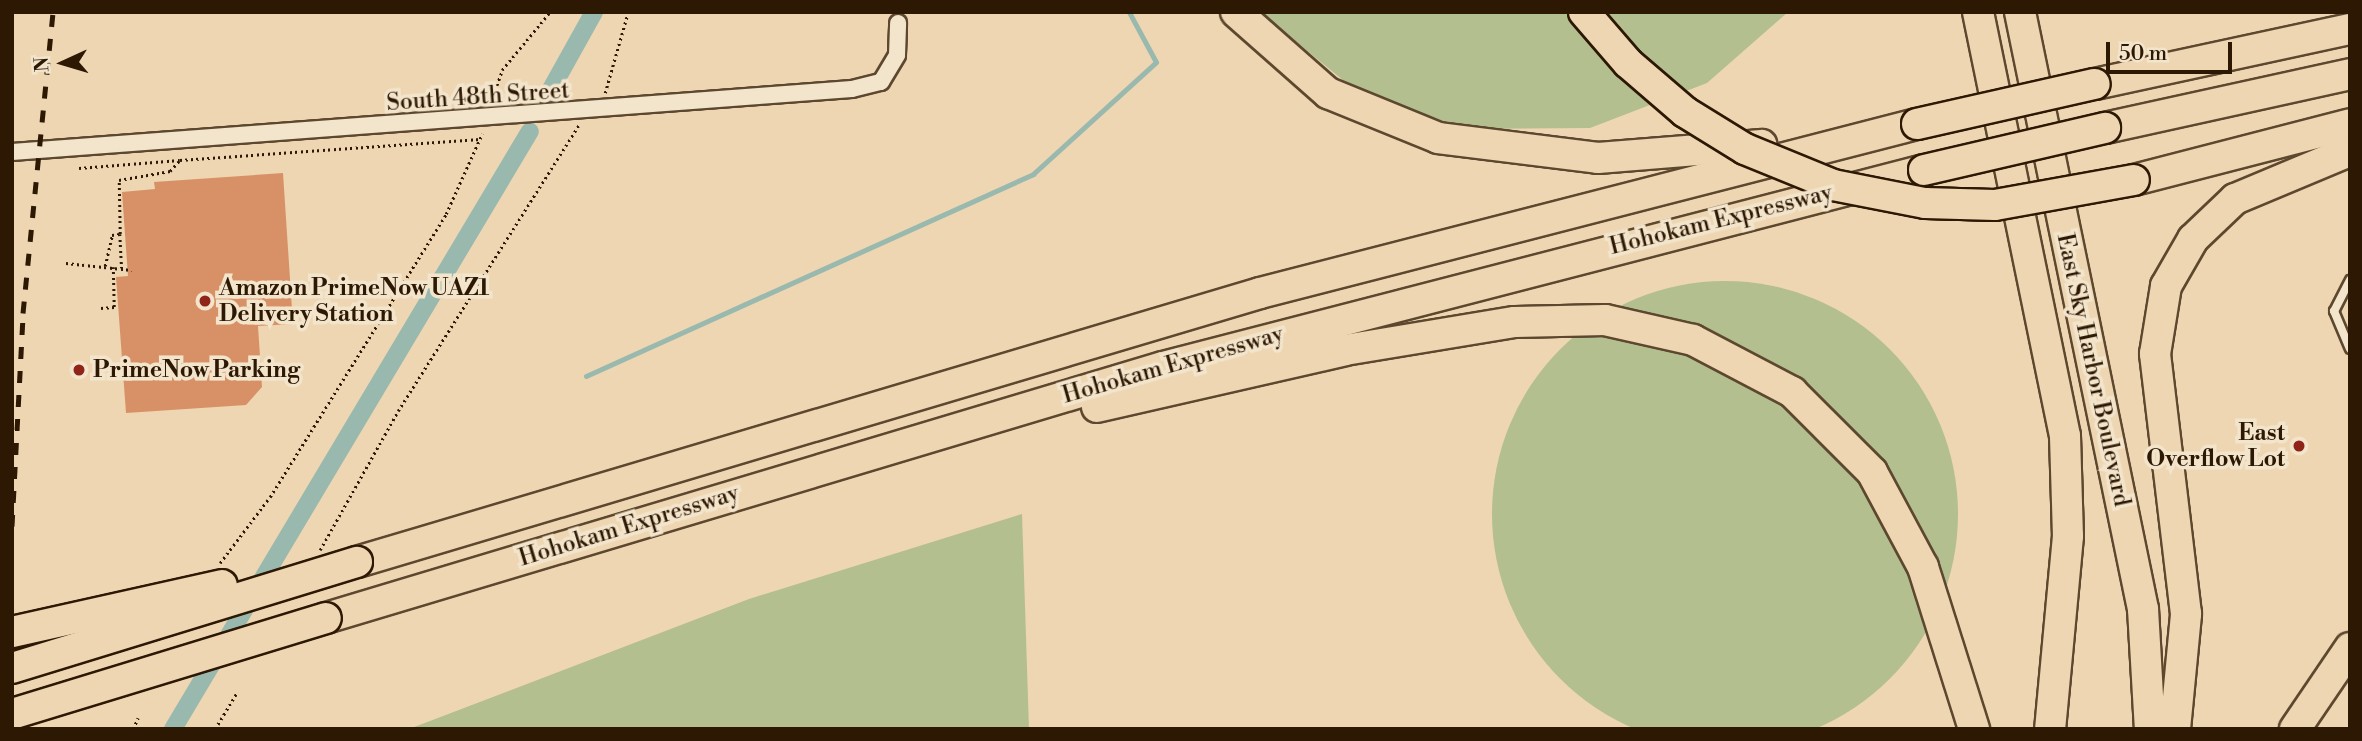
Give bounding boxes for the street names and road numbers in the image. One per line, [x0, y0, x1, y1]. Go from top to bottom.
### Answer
street label: South 48th Street [386, 77, 570, 117]
street label: Hohokam Expressway [1607, 179, 1835, 261]
street label: East Sky Harbor Boulevard [2051, 231, 2135, 509]
street label: Hohokam Expressway [1059, 320, 1287, 410]
street label: Hohokam Expressway [516, 479, 742, 573]

